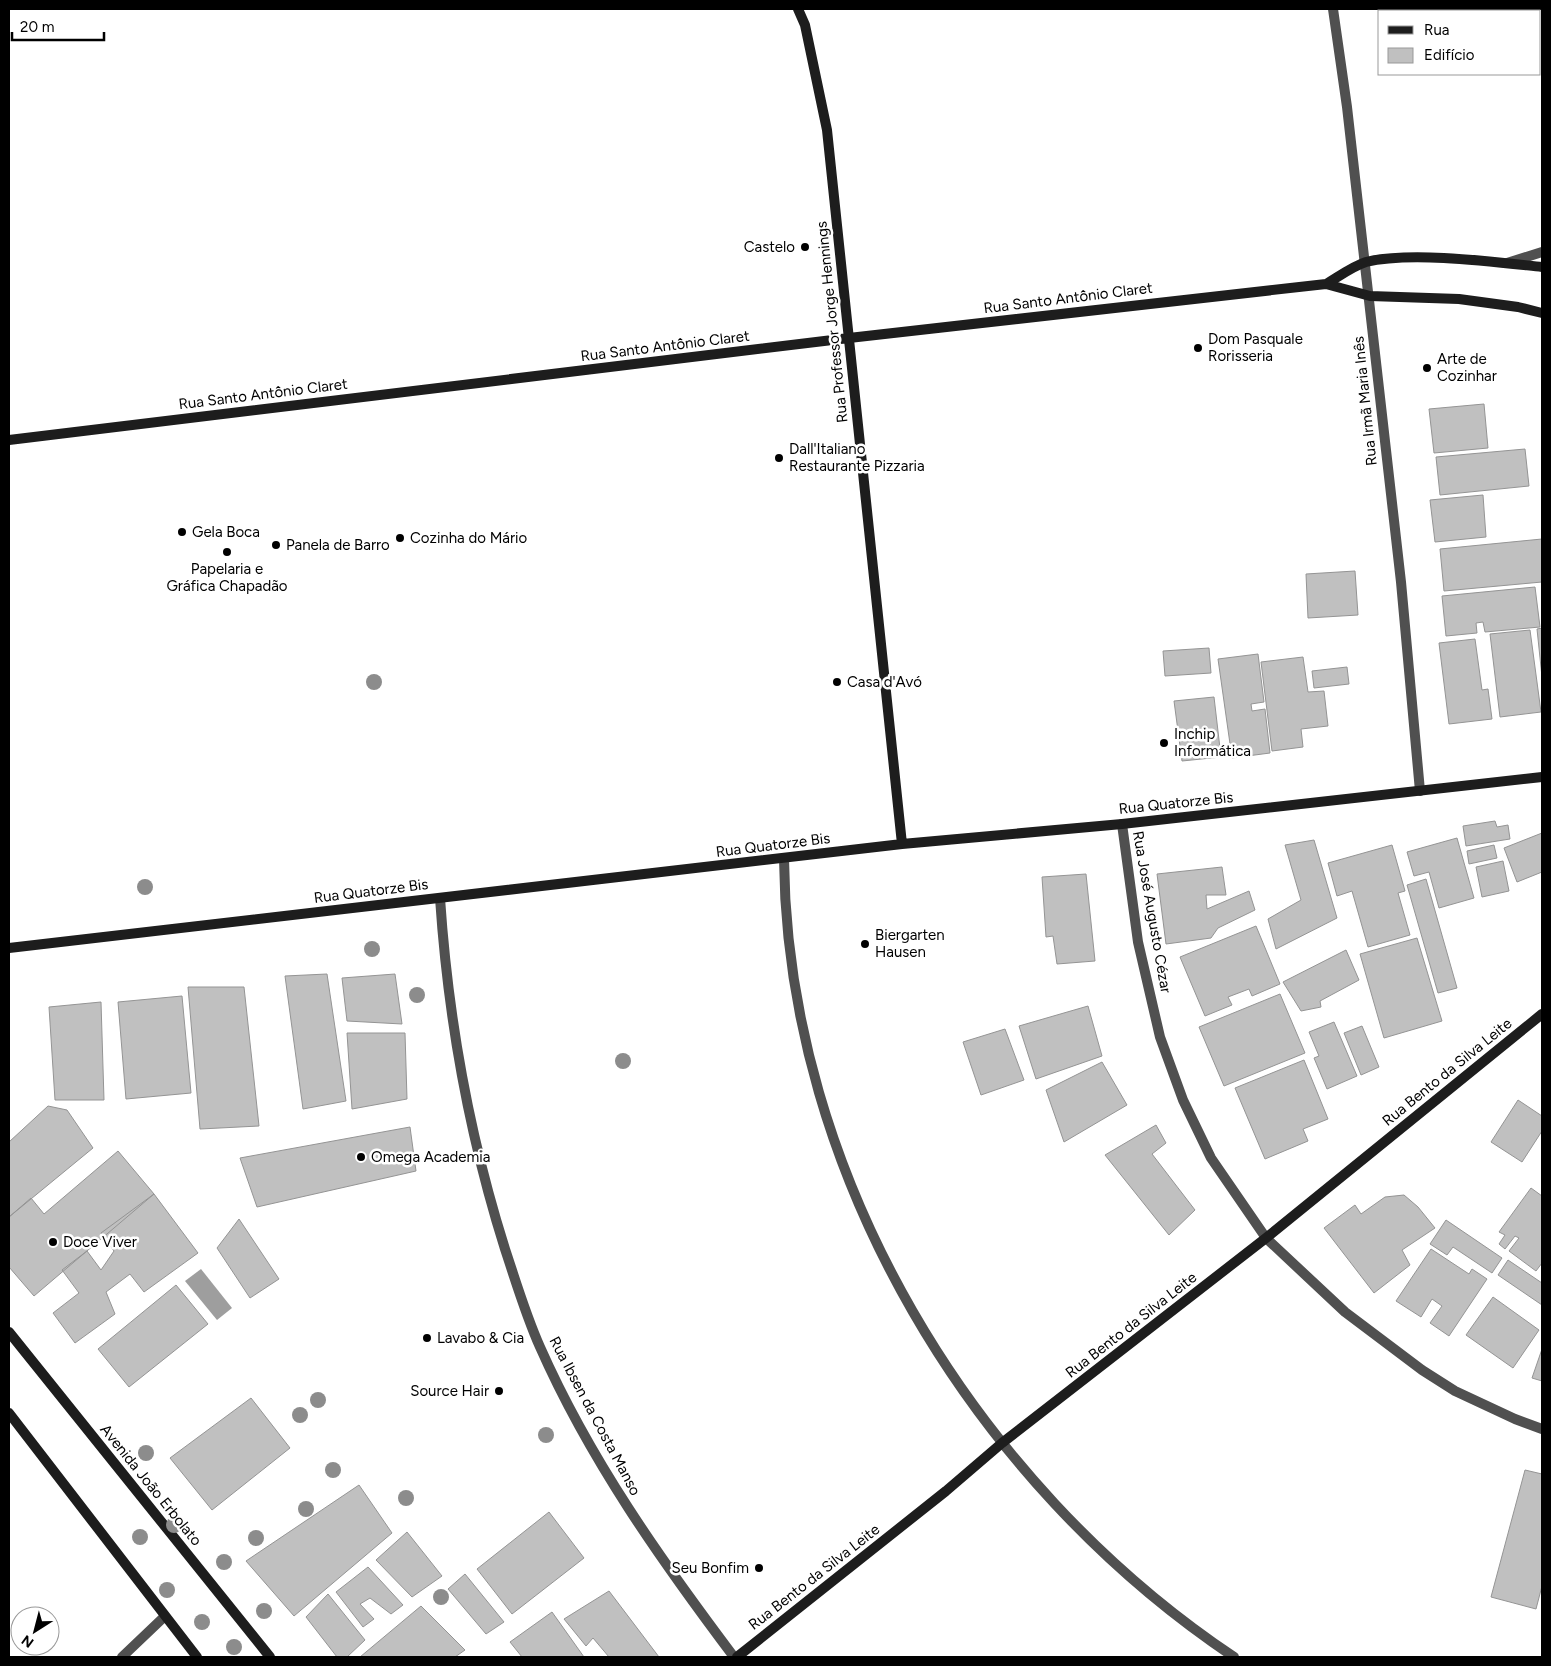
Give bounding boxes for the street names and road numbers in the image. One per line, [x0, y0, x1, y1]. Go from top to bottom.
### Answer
street label: Rua Professor Jorge Hennings [812, 220, 852, 424]
street label: Rua Santo Antônio Claret [982, 279, 1154, 317]
street label: Rua Santo Antônio Claret [579, 327, 751, 365]
street label: Rua Irmã Maria Inês [1349, 335, 1381, 467]
street label: Rua Santo Antônio Claret [177, 375, 349, 413]
street label: Rua Quatorze Bis [1118, 788, 1234, 818]
street label: Rua Quatorze Bis [715, 829, 831, 861]
street label: Rua José Augusto Cézar [1129, 830, 1175, 994]
street label: Rua Quatorze Bis [313, 875, 429, 907]
street label: Rua Bento da Silva Leite [1379, 1014, 1515, 1130]
street label: Rua Bento da Silva Leite [1062, 1268, 1200, 1382]
street label: Rua Ibsen da Costa Manso [545, 1334, 645, 1499]
street label: Avenida João Erbolato [96, 1421, 206, 1550]
street label: Rua Bento da Silva Leite [745, 1520, 883, 1634]

